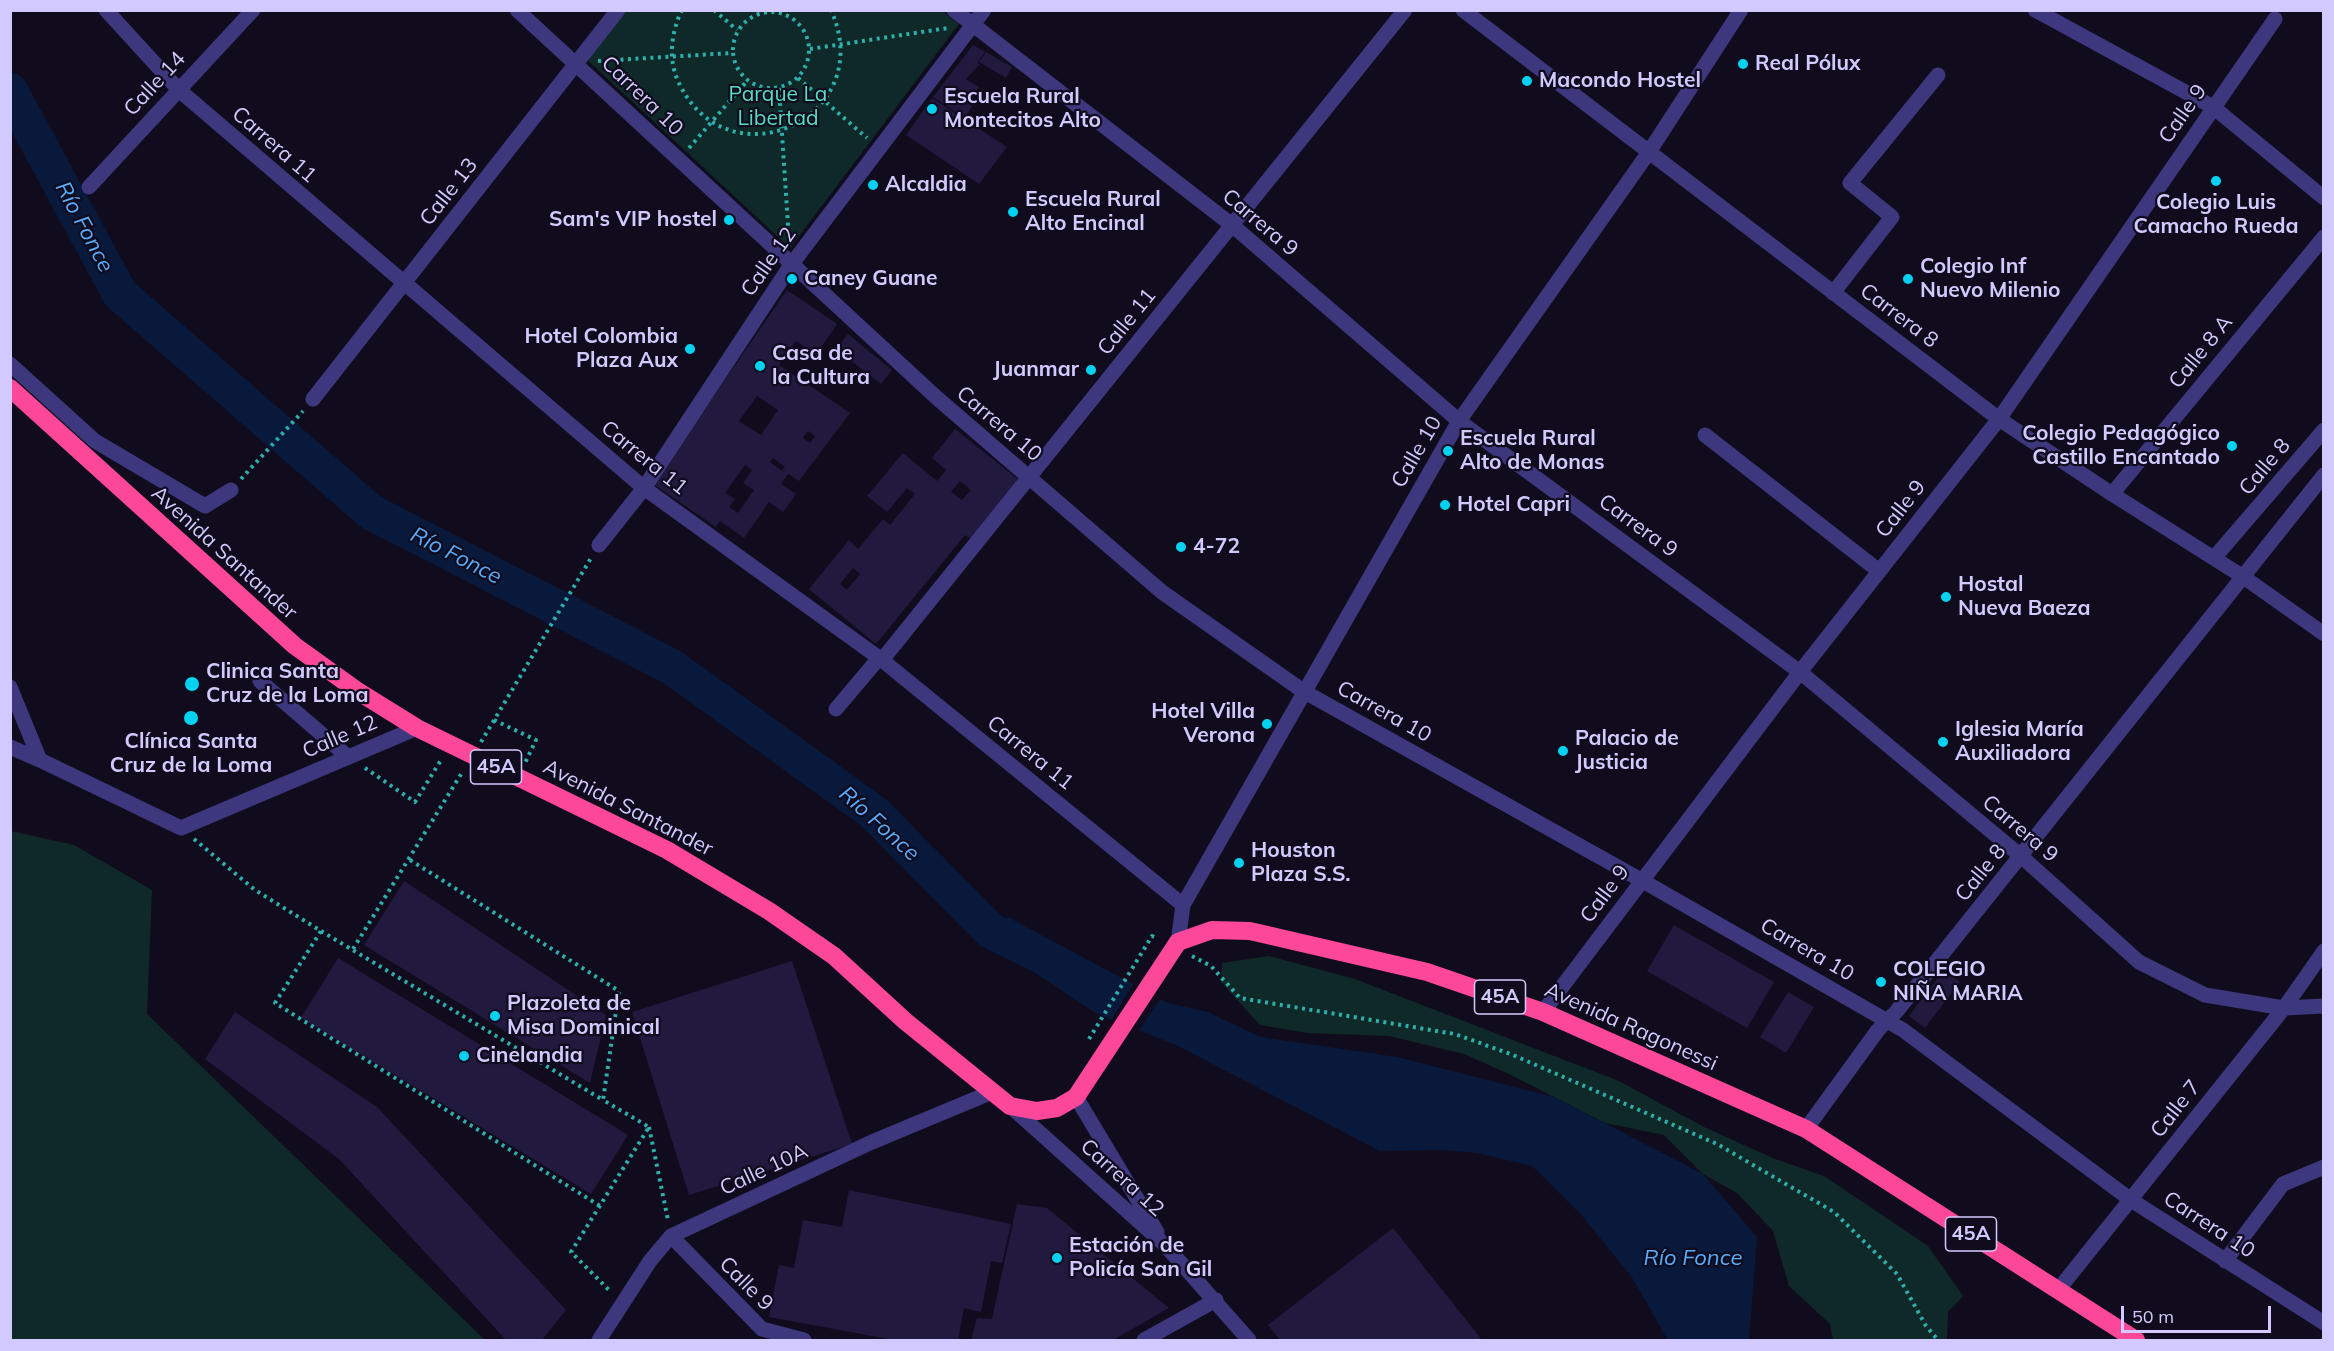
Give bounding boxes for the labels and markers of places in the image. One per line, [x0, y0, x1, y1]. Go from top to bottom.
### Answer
place label: Real Pólux [1755, 51, 1861, 77]
marker: Real Pólux [1736, 57, 1750, 71]
place label: Macondo Hostel [1539, 68, 1701, 94]
marker: Macondo Hostel [1520, 74, 1534, 88]
place label: Escuela Rural Montecitos Alto [944, 84, 1101, 134]
marker: Escuela Rural Montecitos Alto [925, 102, 939, 116]
place label: Alcaldia [885, 172, 967, 198]
marker: Colegio Luis Camacho Rueda [2209, 174, 2223, 188]
marker: Alcaldia [866, 178, 880, 192]
place label: Escuela Rural Alto Encinal [1025, 187, 1161, 237]
place label: Colegio Luis Camacho Rueda [2133, 190, 2299, 240]
marker: Escuela Rural Alto Encinal [1006, 205, 1020, 219]
place label: Sam's VIP hostel [549, 207, 717, 233]
marker: Sam's VIP hostel [722, 213, 736, 227]
place label: Colegio Inf Nuevo Milenio [1920, 254, 2060, 304]
place label: Caney Guane [804, 266, 937, 292]
marker: Caney Guane [785, 272, 799, 286]
marker: Colegio Inf Nuevo Milenio [1901, 272, 1915, 286]
place label: Hotel Colombia Plaza Aux [524, 324, 678, 374]
place label: Casa de la Cultura [772, 341, 870, 391]
marker: Hotel Colombia Plaza Aux [683, 342, 697, 356]
place label: Juanmar [993, 357, 1079, 383]
marker: Casa de la Cultura [753, 359, 767, 373]
marker: Juanmar [1084, 363, 1098, 377]
place label: Colegio Pedagógico Castillo Encantado [2022, 421, 2220, 471]
place label: Escuela Rural Alto de Monas [1460, 426, 1604, 476]
marker: Colegio Pedagógico Castillo Encantado [2225, 439, 2239, 453]
marker: Escuela Rural Alto de Monas [1441, 444, 1455, 458]
place label: Hotel Capri [1457, 492, 1570, 518]
marker: Hotel Capri [1438, 498, 1452, 512]
place label: 4-72 [1193, 534, 1240, 560]
marker: 4-72 [1174, 540, 1188, 554]
place label: Hostal Nueva Baeza [1958, 572, 2091, 622]
marker: Hostal Nueva Baeza [1939, 590, 1953, 604]
place label: Clinica Santa Cruz de la Loma [206, 659, 368, 709]
marker: Clinica Santa Cruz de la Loma [183, 675, 201, 693]
place label: Hotel Villa Verona [1151, 699, 1255, 749]
marker: Clínica Santa Cruz de la Loma [182, 709, 200, 727]
marker: Hotel Villa Verona [1260, 717, 1274, 731]
place label: Iglesia María Auxiliadora [1955, 717, 2084, 767]
place label: Palacio de Justicia [1575, 726, 1679, 776]
place label: Clínica Santa Cruz de la Loma [110, 729, 272, 779]
marker: Iglesia María Auxiliadora [1936, 735, 1950, 749]
marker: Palacio de Justicia [1556, 744, 1570, 758]
place label: Houston Plaza S.S. [1251, 838, 1350, 888]
marker: Houston Plaza S.S. [1232, 856, 1246, 870]
place label: COLEGIO NIÑA MARIA [1893, 957, 2023, 1007]
marker: COLEGIO NIÑA MARIA [1874, 975, 1888, 989]
place label: Plazoleta de Misa Dominical [507, 991, 660, 1041]
marker: Plazoleta de Misa Dominical [488, 1009, 502, 1023]
place label: Cinelandia [476, 1043, 583, 1069]
marker: Cinelandia [457, 1049, 471, 1063]
place label: Estación de Policía San Gil [1069, 1233, 1212, 1283]
marker: Estación de Policía San Gil [1050, 1251, 1064, 1265]

